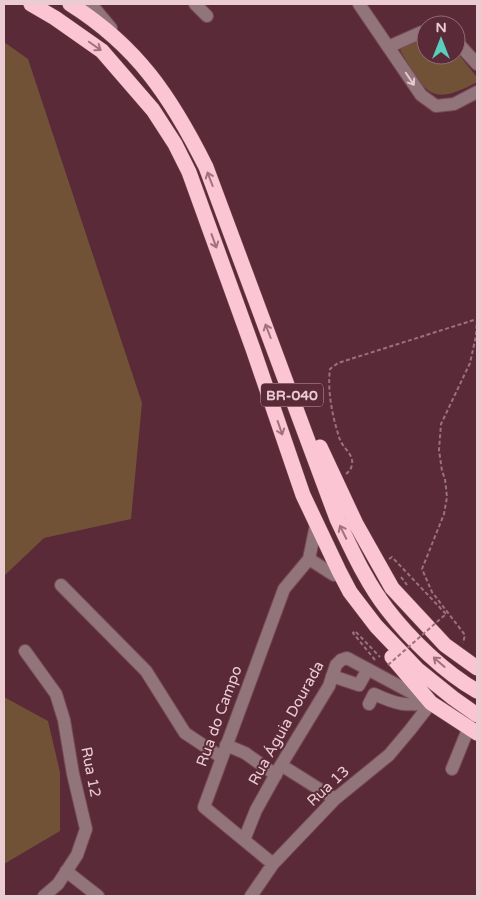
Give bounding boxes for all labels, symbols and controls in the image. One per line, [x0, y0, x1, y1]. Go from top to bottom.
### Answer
north arrow [416, 15, 466, 65]
text: N [435, 19, 447, 36]
one-way arrow [87, 41, 101, 51]
one-way arrow [405, 72, 415, 86]
one-way arrow [205, 172, 214, 187]
one-way arrow [210, 233, 219, 249]
one-way arrow [263, 324, 272, 339]
road number: BR-040 [261, 384, 323, 406]
one-way arrow [276, 419, 285, 435]
one-way arrow [338, 525, 348, 540]
one-way arrow [432, 656, 445, 668]
street label: Rua Águia Dourada [244, 658, 328, 788]
street label: Rua do Campo [192, 663, 246, 769]
street label: Rua 12 [77, 745, 105, 799]
street label: Rua 13 [303, 762, 353, 810]

